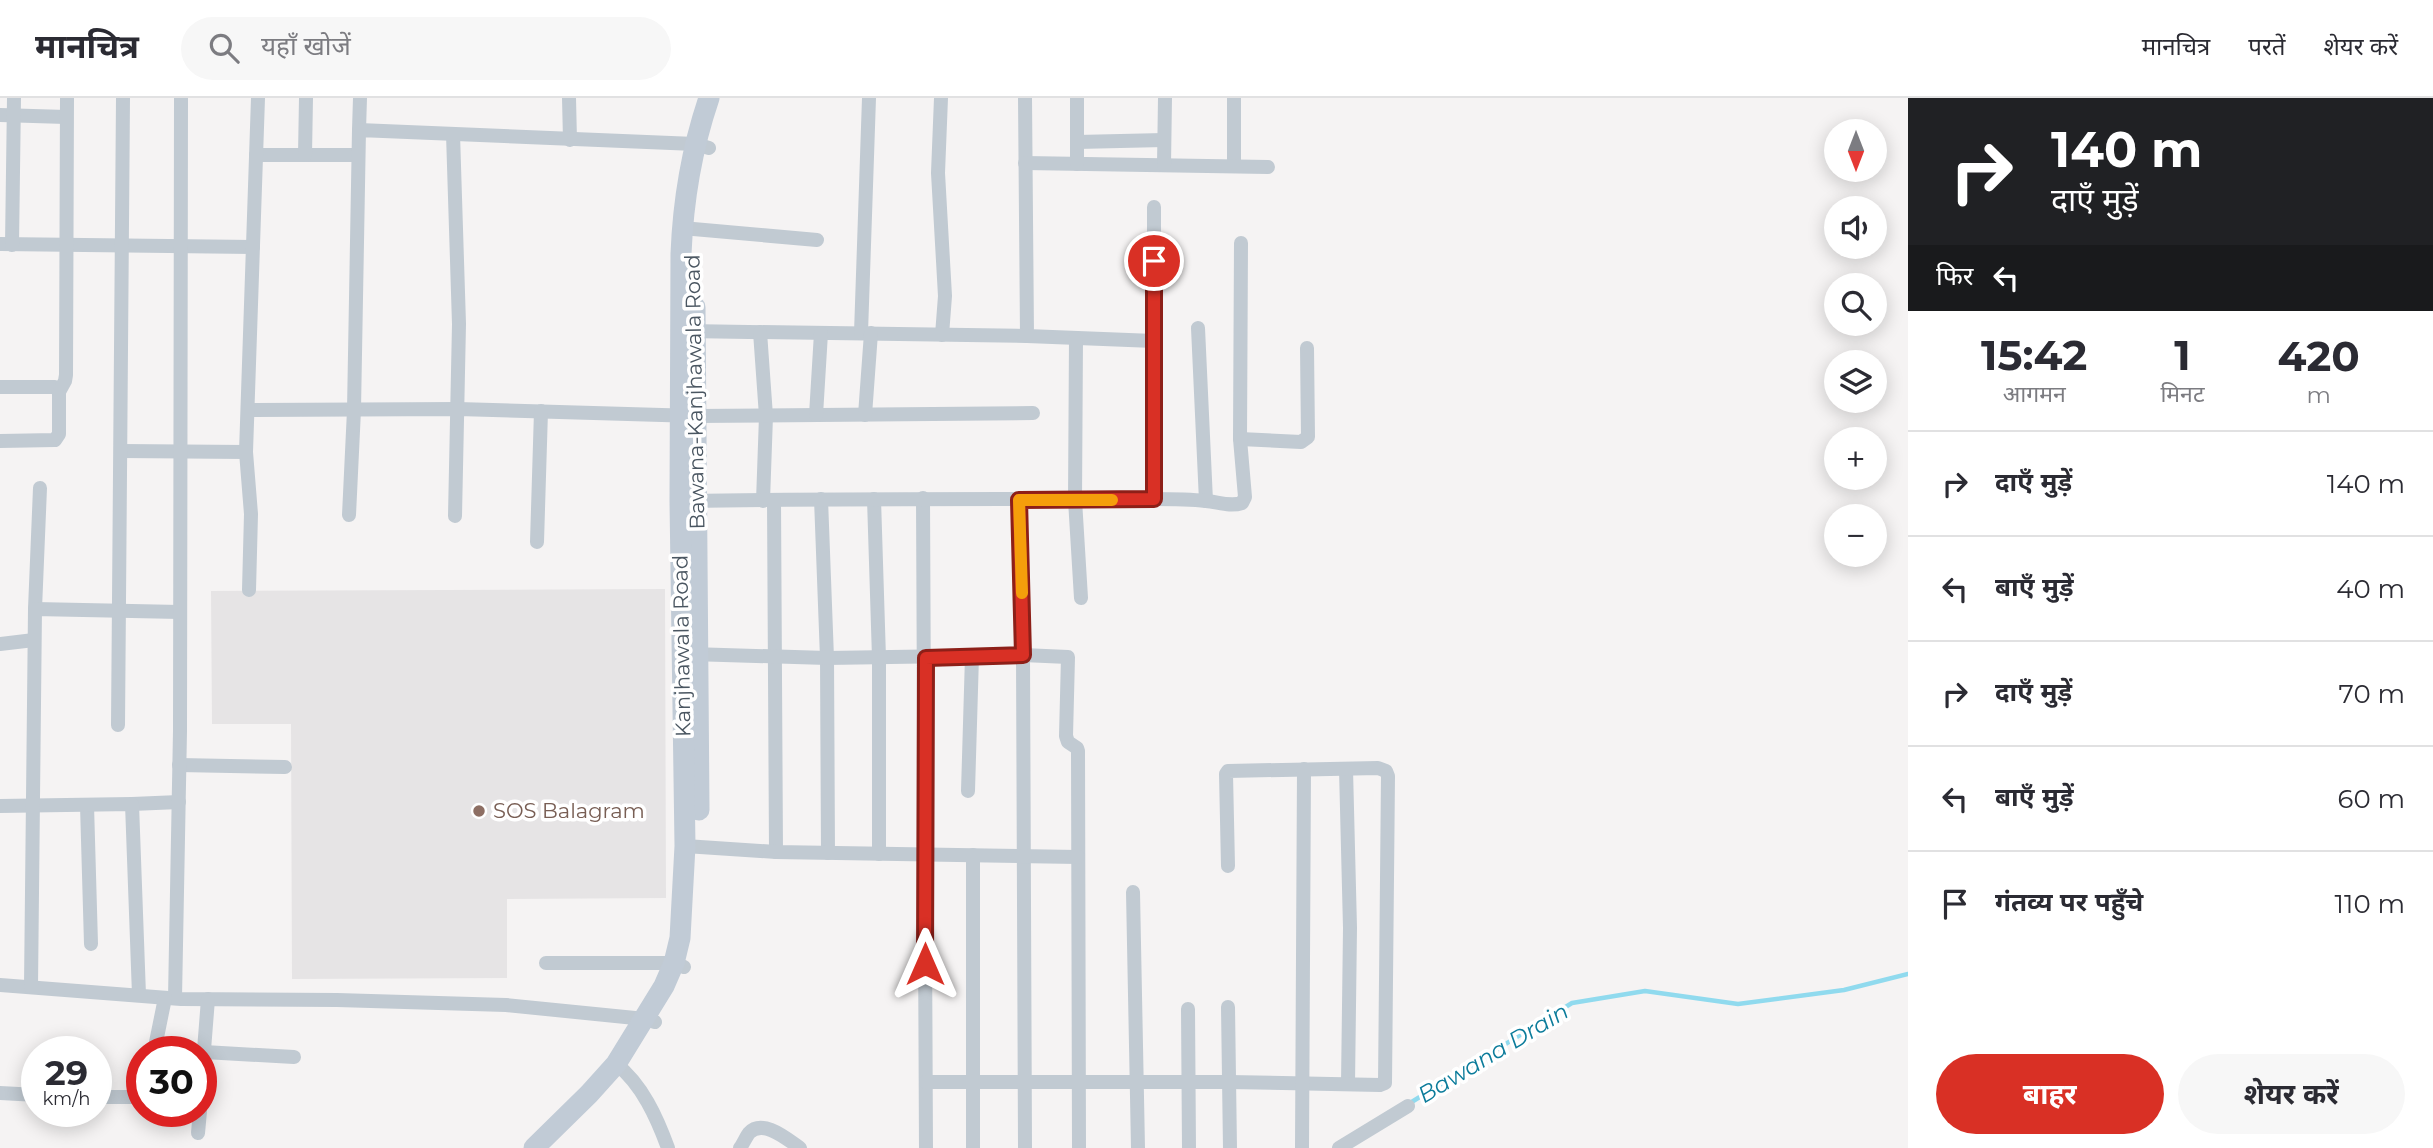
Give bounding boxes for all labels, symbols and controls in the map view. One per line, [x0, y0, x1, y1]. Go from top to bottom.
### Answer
search box [181, 17, 671, 80]
text: मानचित्र [35, 26, 139, 66]
icon: search [205, 29, 243, 67]
text: यहाँ खोजें [261, 30, 351, 62]
text: मानचित्र [2142, 32, 2210, 61]
text: परतें [2248, 32, 2285, 61]
text: शेयर करें [2323, 32, 2398, 61]
north arrow [1824, 119, 1886, 182]
map controls [1824, 119, 1887, 567]
text: 140 m [2051, 120, 2203, 179]
icon: right [1936, 126, 2027, 217]
text: दाएँ मुड़ें [2051, 180, 2139, 219]
button: sound [1824, 196, 1887, 259]
pin [1124, 231, 1184, 291]
icon: arrive [1135, 242, 1173, 280]
street label: Bawana-Kanjhawala Road [680, 254, 709, 530]
icon: left [1987, 259, 2025, 297]
text: फिर [1936, 260, 1973, 292]
button: search [1824, 273, 1887, 336]
text: 15:42 [1981, 329, 2087, 381]
text: 1 [2174, 329, 2191, 381]
text: 420 [2278, 330, 2360, 382]
button: layers [1824, 350, 1887, 413]
text: आगमन [2003, 380, 2066, 408]
text: मिनट [2160, 380, 2204, 408]
text: m [2307, 381, 2331, 409]
button: + [1824, 427, 1887, 490]
icon: right [1936, 465, 1974, 503]
text: दाएँ मुड़ें [1995, 466, 2072, 498]
text: 140 m [2327, 468, 2405, 500]
button: − [1824, 504, 1887, 567]
street label: Kanjhawala Road [667, 555, 696, 737]
icon: left [1936, 570, 1974, 608]
text: बाएँ मुड़ें [1995, 571, 2074, 603]
text: 40 m [2336, 573, 2405, 605]
icon: right [1936, 675, 1974, 713]
text: दाएँ मुड़ें [1995, 676, 2072, 708]
text: 70 m [2339, 678, 2405, 710]
icon: left [1936, 780, 1974, 818]
text: बाएँ मुड़ें [1995, 781, 2074, 813]
text: 60 m [2338, 783, 2405, 815]
place label: SOS Balagram [493, 798, 645, 823]
marker: SOS Balagram [471, 803, 487, 819]
icon: arrive [1936, 885, 1974, 923]
text: गंतव्य पर पहुँचे [1995, 886, 2143, 918]
text: 110 m [2335, 888, 2405, 920]
position arrow [888, 927, 962, 1001]
water label: Bawana Drain [1413, 997, 1573, 1109]
speed limit sign: 30 [126, 1036, 217, 1127]
text: 29 [45, 1051, 88, 1094]
button: बाहर [1936, 1054, 2164, 1134]
button: शेयर करें [2178, 1054, 2405, 1134]
text: km/h [42, 1088, 91, 1110]

